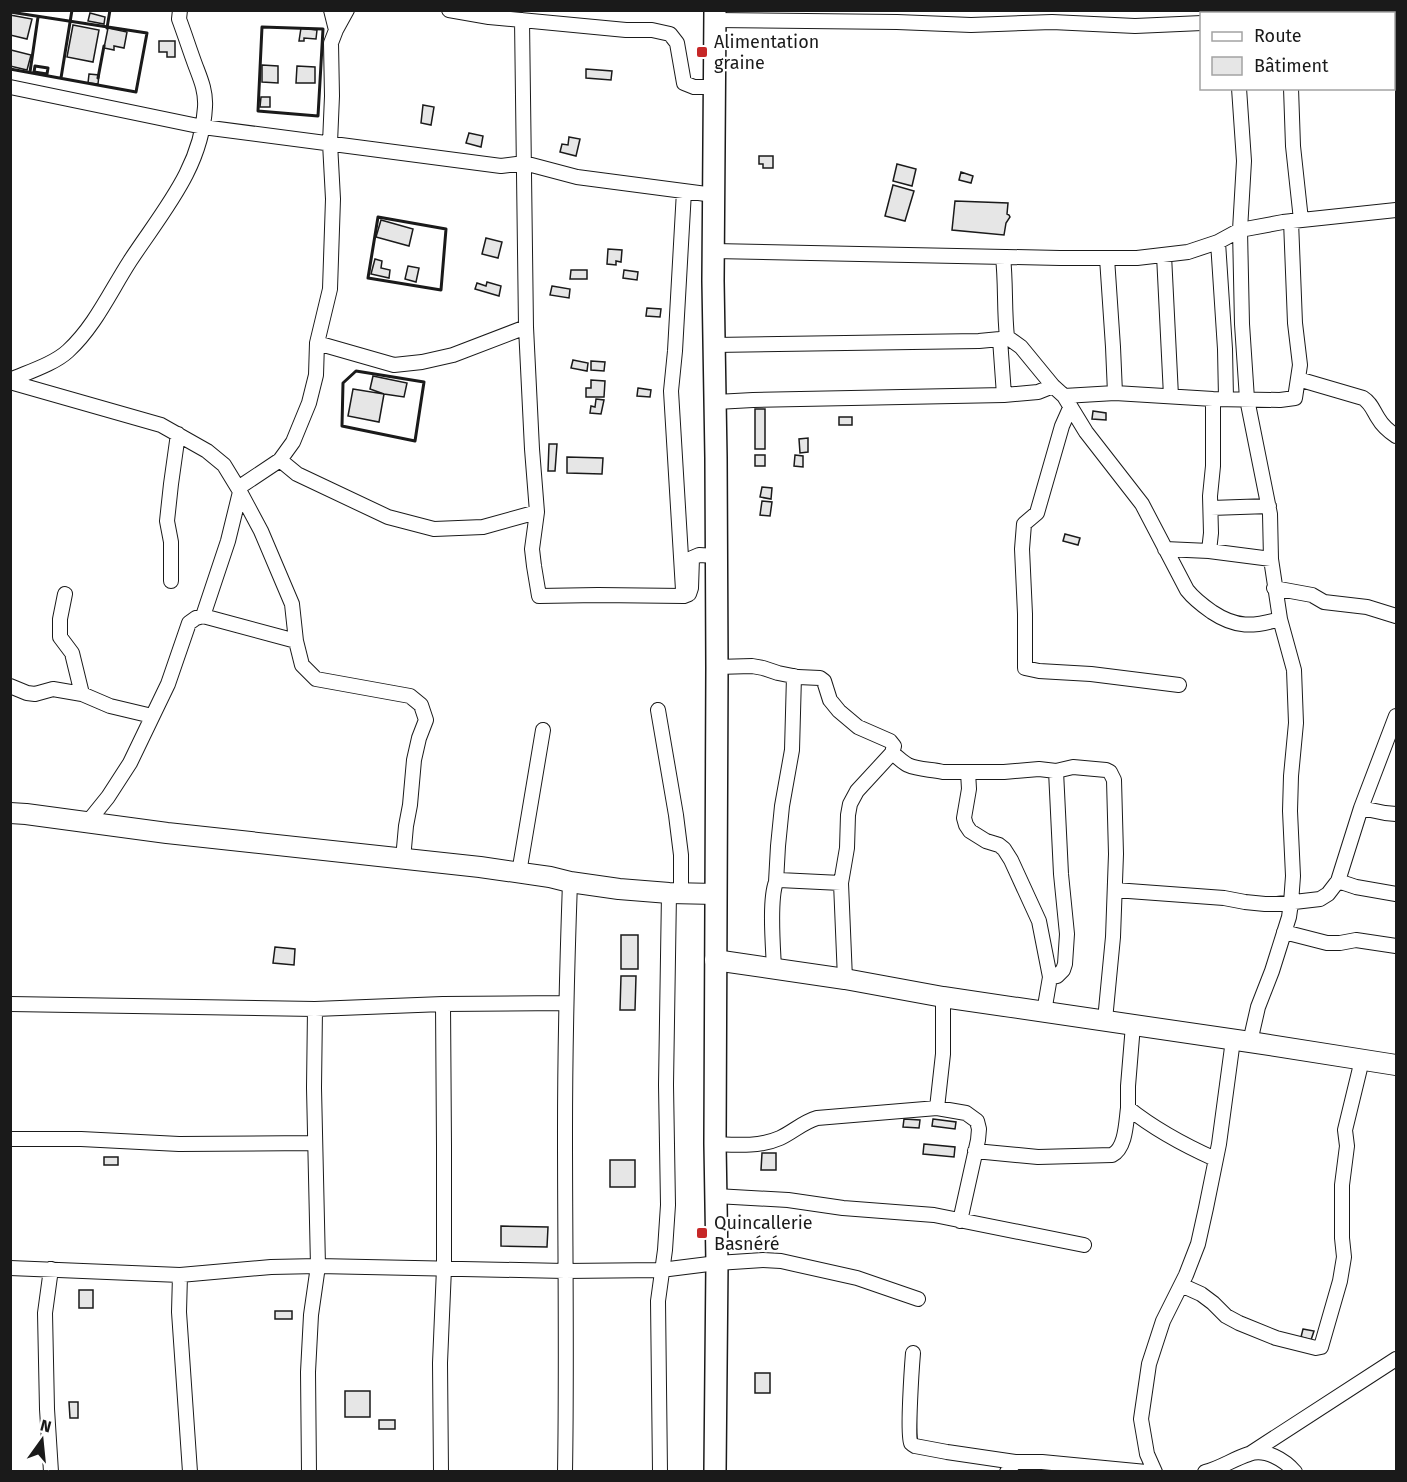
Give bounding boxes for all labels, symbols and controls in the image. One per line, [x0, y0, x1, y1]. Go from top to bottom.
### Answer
legend [1200, 12, 1395, 90]
text: Route [1254, 25, 1302, 47]
place label: Alimentation graine [714, 31, 819, 74]
marker: Alimentation graine [695, 45, 709, 59]
text: Bâtiment [1254, 55, 1329, 77]
place label: Quincallerie Basnéré [714, 1212, 813, 1255]
marker: Quincallerie Basnéré [695, 1226, 709, 1240]
north arrow [12, 1410, 72, 1470]
text: N [38, 1415, 53, 1437]

